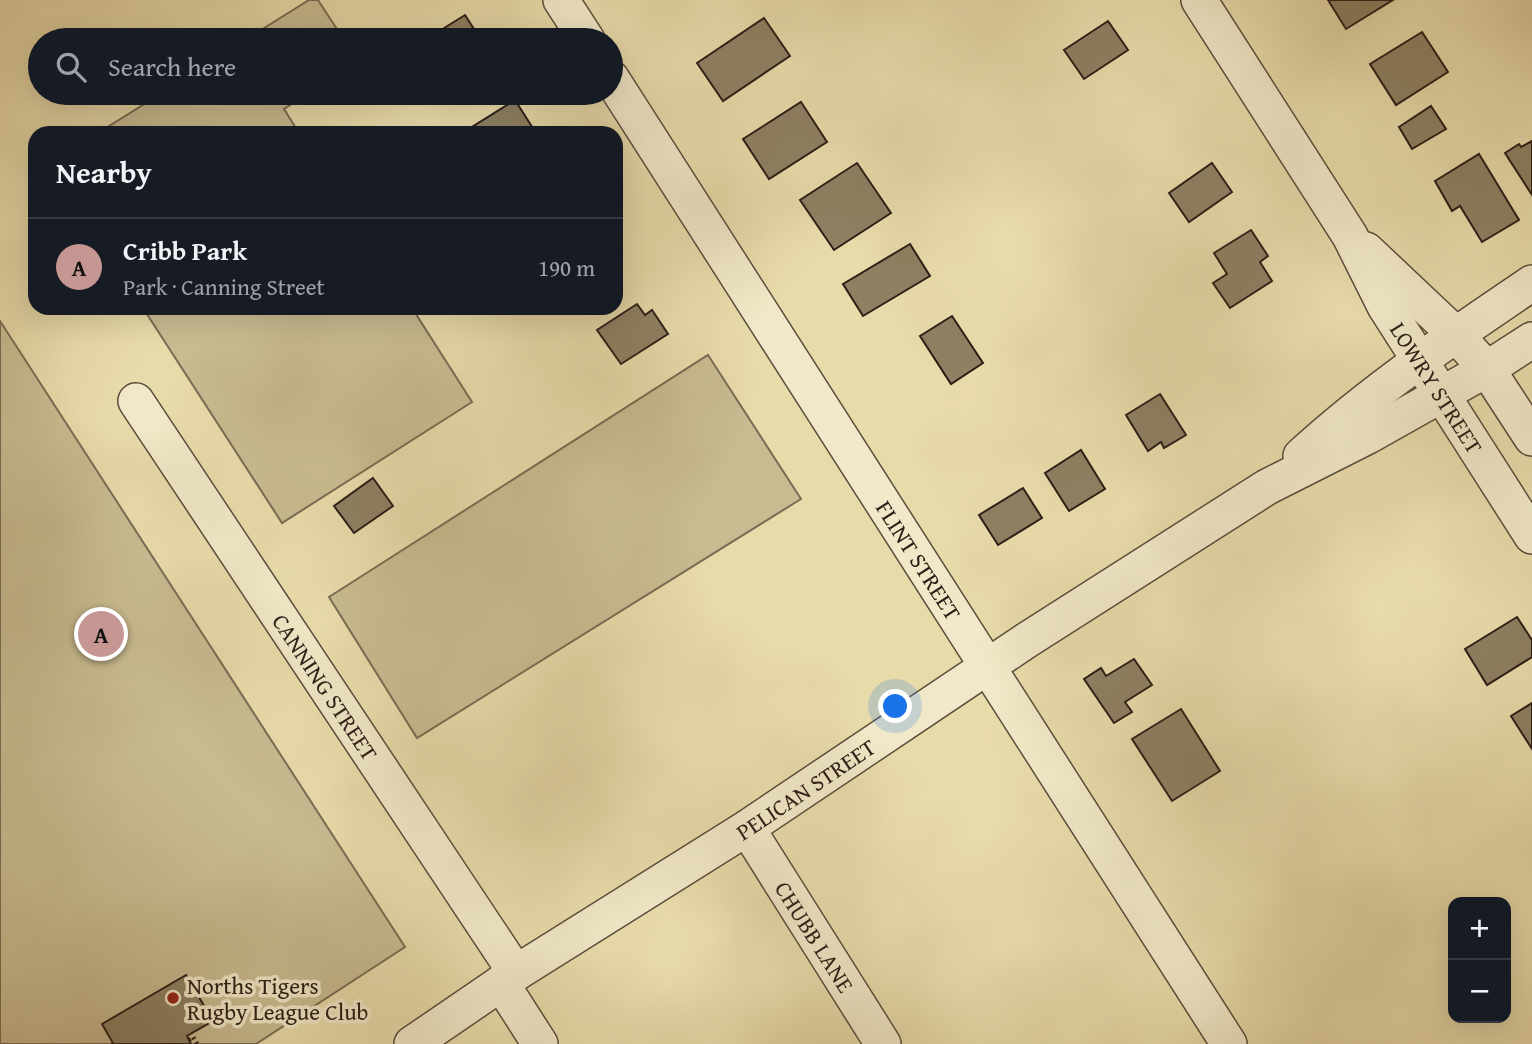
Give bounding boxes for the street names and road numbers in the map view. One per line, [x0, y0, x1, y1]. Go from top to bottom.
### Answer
street label: LOWRY STREET [1383, 315, 1491, 460]
street label: FLINT STREET [869, 494, 970, 626]
street label: CANNING STREET [265, 607, 387, 767]
street label: PELICAN STREET [729, 730, 882, 848]
street label: CHUBB LANE [768, 874, 863, 998]

